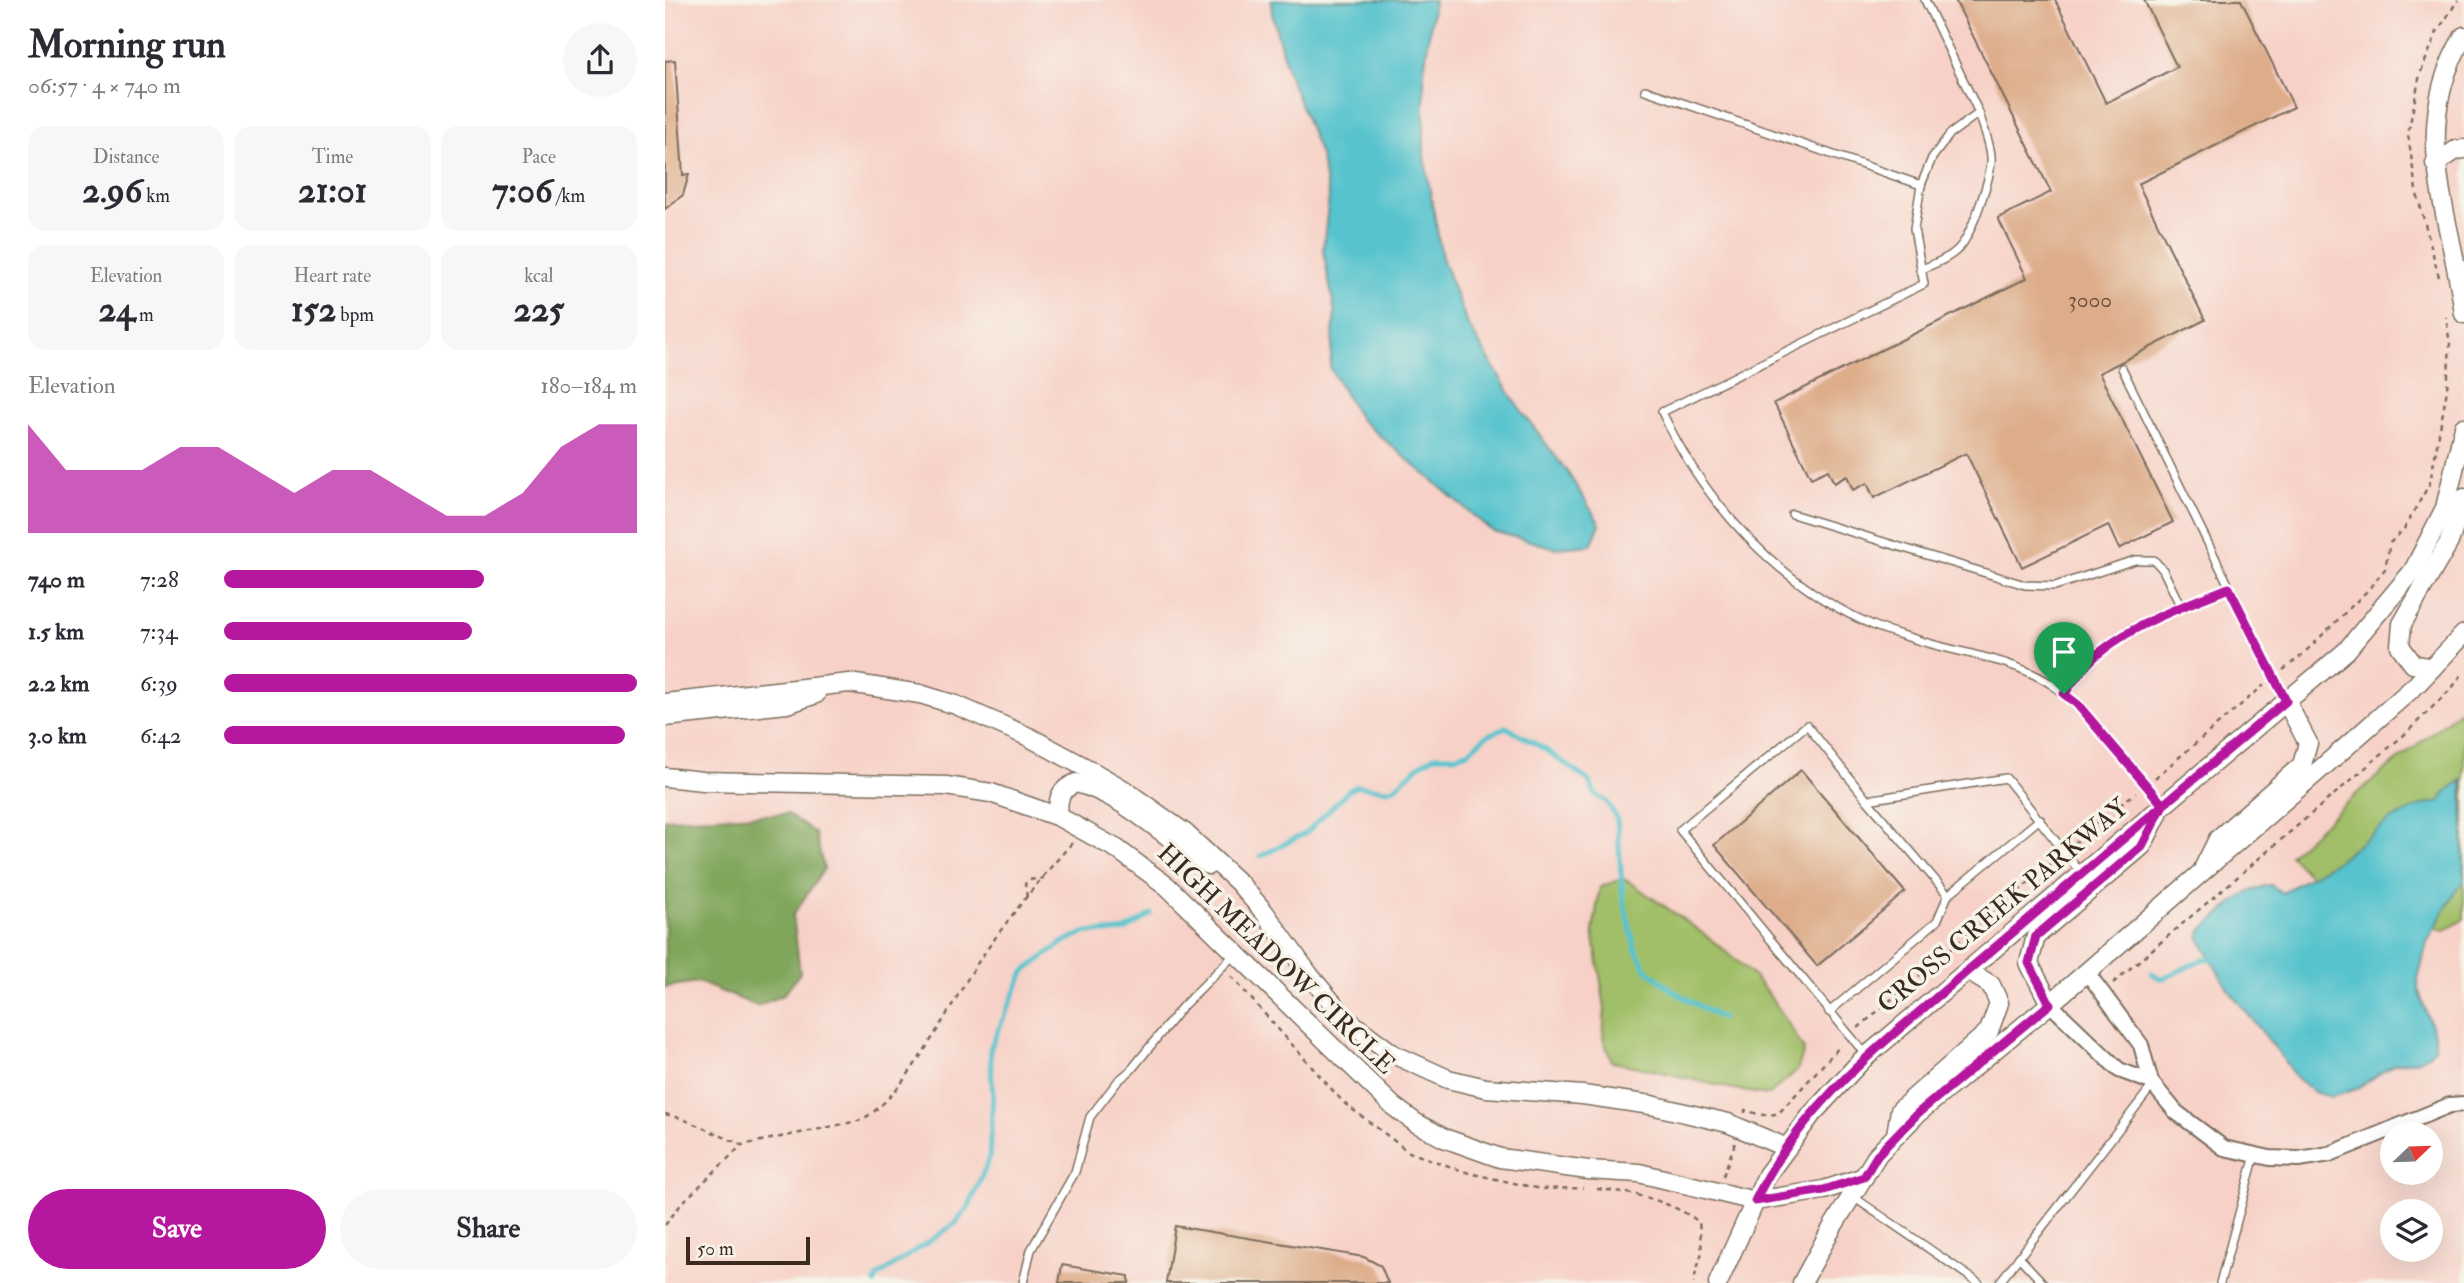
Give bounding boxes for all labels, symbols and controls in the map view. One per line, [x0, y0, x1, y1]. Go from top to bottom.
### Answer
text: Morning run [28, 21, 226, 69]
button: share [563, 23, 637, 97]
text: 06:57 · 4 × 740 m [28, 71, 181, 100]
text: Distance [93, 145, 159, 169]
text: Time [312, 145, 353, 169]
text: Pace [522, 145, 556, 169]
text: 2.96 [82, 169, 142, 213]
text: 21:01 [298, 169, 367, 213]
text: 7:06 [492, 169, 553, 213]
text: km [142, 184, 170, 208]
text: /km [553, 184, 585, 208]
text: Elevation [90, 264, 162, 288]
text: Heart rate [294, 264, 371, 288]
text: kcal [524, 264, 553, 288]
house number: 3000 [2068, 285, 2112, 314]
text: 24 [98, 288, 135, 332]
text: 152 [291, 288, 336, 332]
text: 225 [513, 288, 564, 332]
text: m [135, 303, 154, 327]
text: bpm [336, 303, 374, 327]
text: Elevation [28, 371, 116, 400]
text: 180–184 m [540, 371, 637, 400]
text: 740 m [28, 565, 85, 594]
text: 7:28 [140, 565, 179, 594]
text: 1.5 km [28, 617, 84, 646]
text: 7:34 [140, 617, 177, 646]
pin [2034, 622, 2094, 694]
icon: arrive [2045, 633, 2083, 671]
text: 2.2 km [28, 669, 89, 698]
text: 6:39 [140, 669, 178, 698]
text: 3.0 km [28, 721, 87, 750]
text: 6:42 [140, 721, 181, 750]
street label: CROSS CREEK PARKWAY [1871, 791, 2136, 1020]
street label: HIGH MEADOW CIRCLE [1150, 837, 1402, 1081]
north arrow [2380, 1122, 2443, 1185]
map controls [2380, 1122, 2443, 1262]
button: Save [28, 1189, 326, 1269]
button: Share [340, 1189, 637, 1269]
button: layers [2380, 1199, 2443, 1262]
scale bar [686, 1234, 810, 1266]
text: 50 m [697, 1237, 734, 1261]

